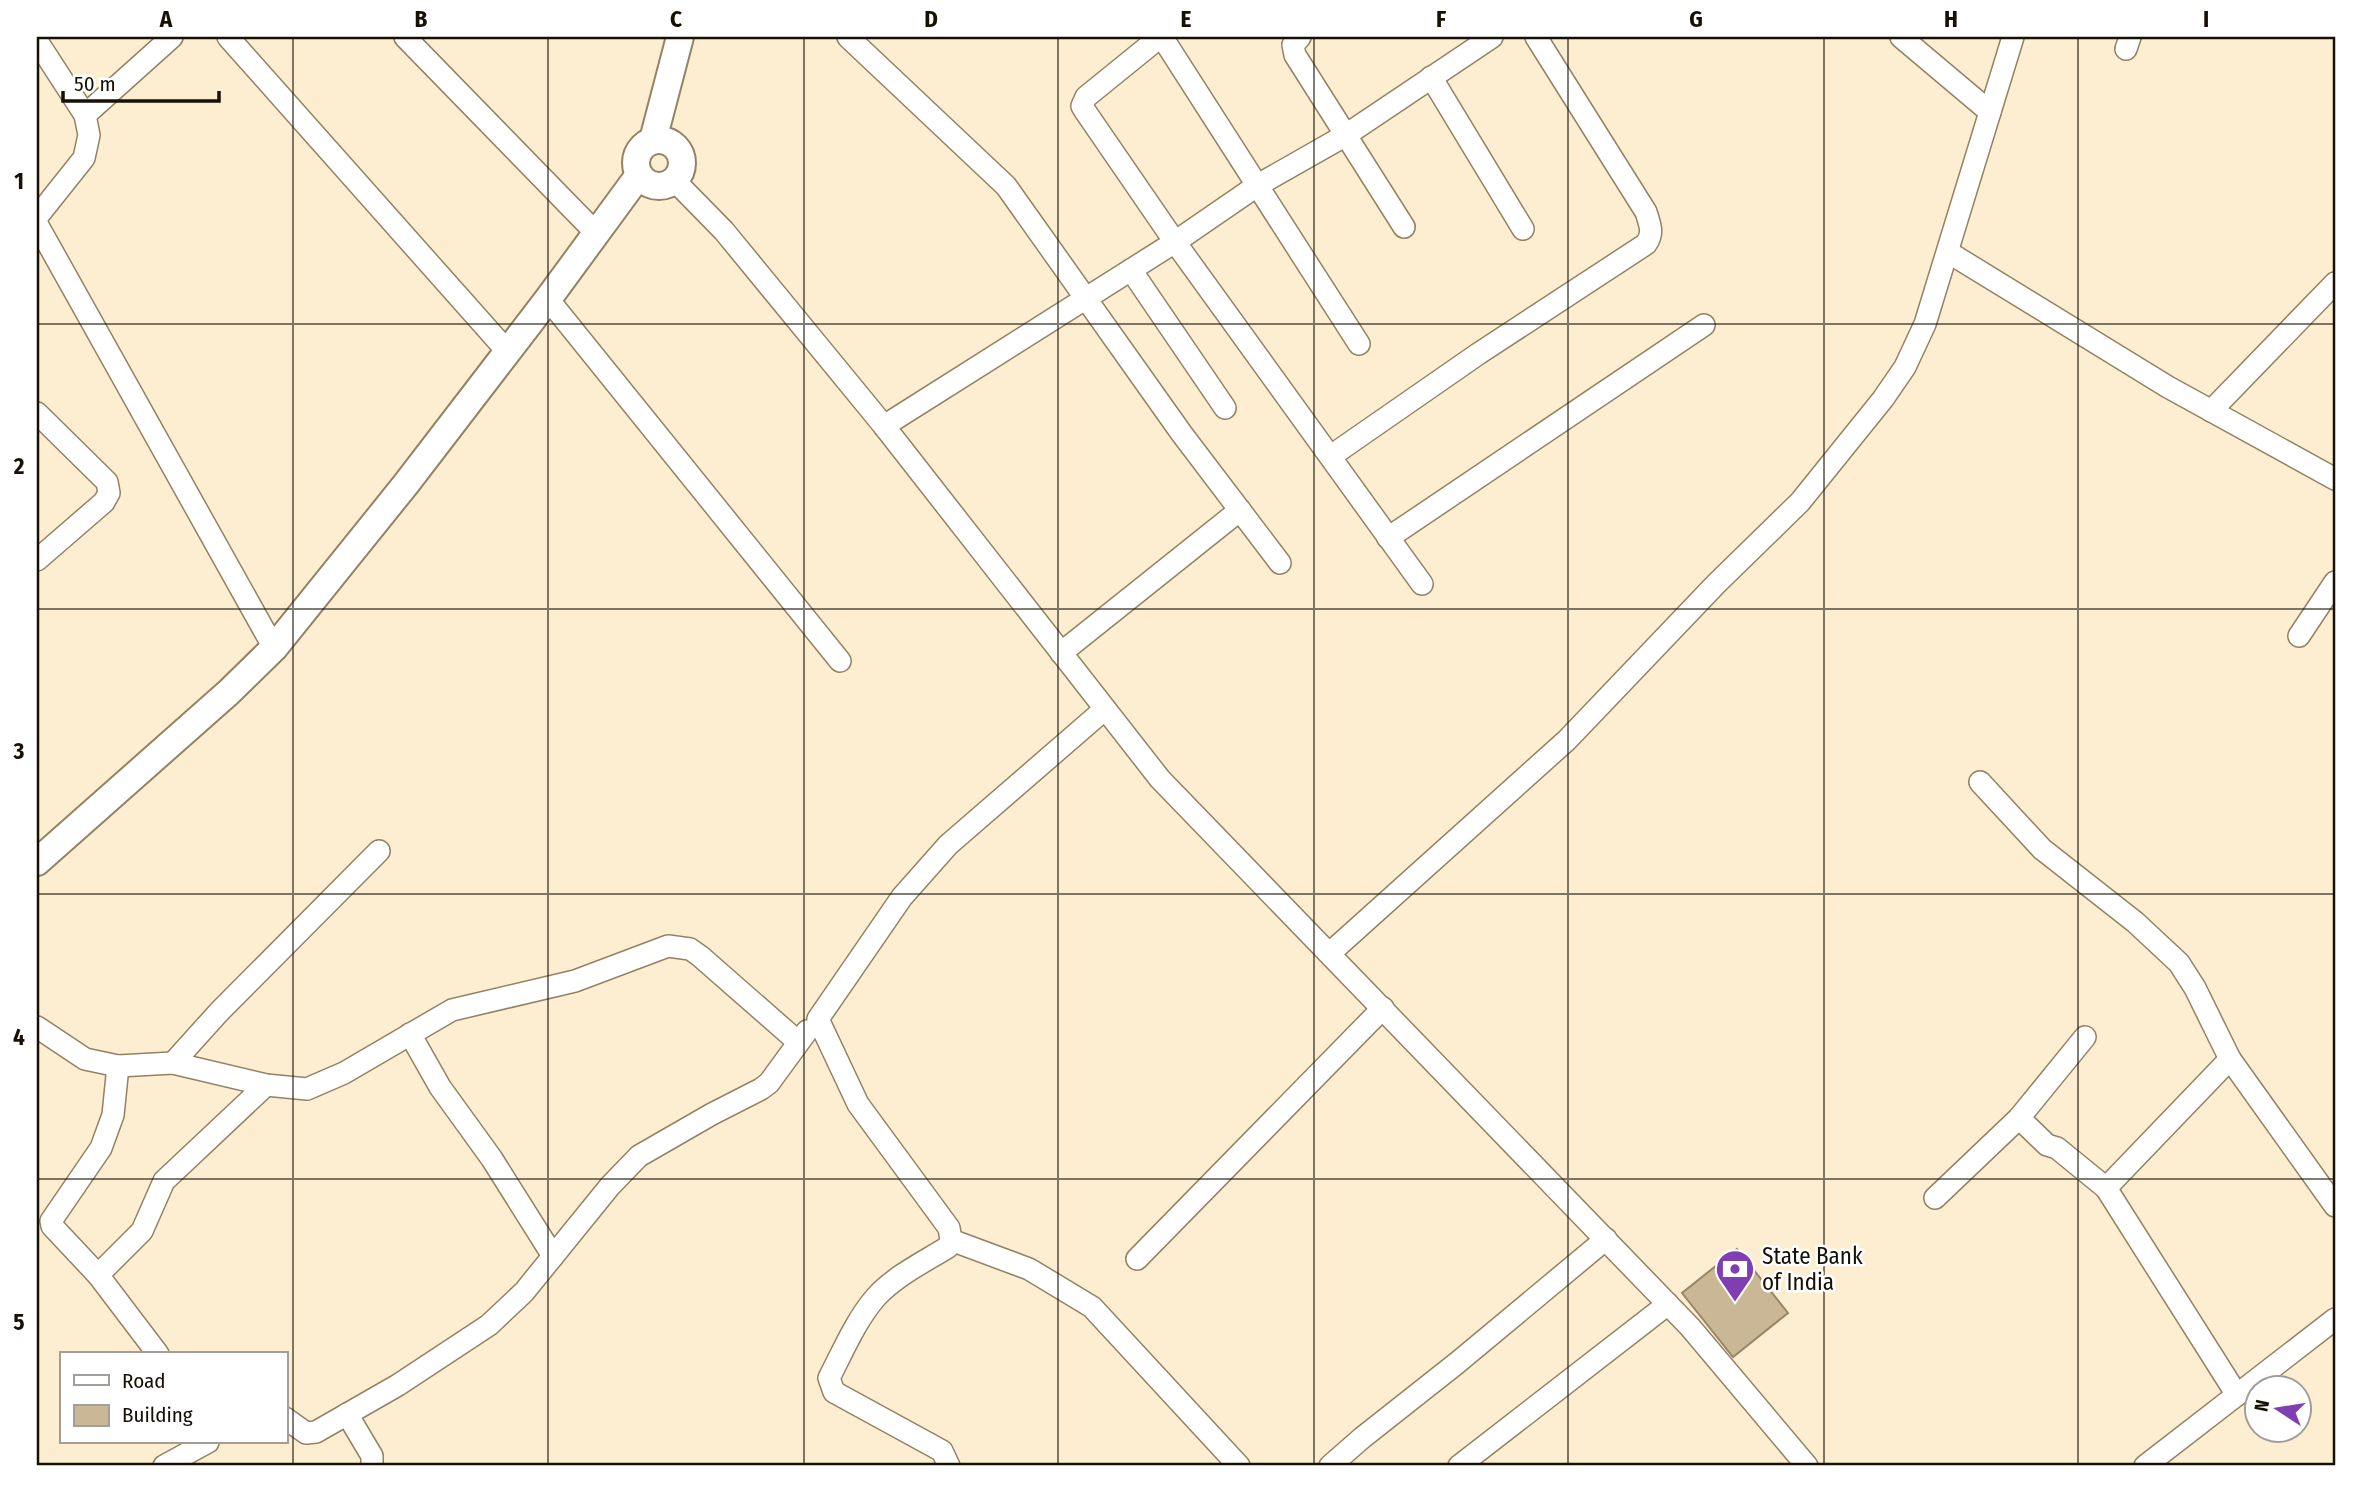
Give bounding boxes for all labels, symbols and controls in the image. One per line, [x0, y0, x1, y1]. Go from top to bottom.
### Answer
text: A [159, 5, 173, 33]
text: B [415, 5, 428, 33]
text: C [670, 5, 682, 33]
text: D [924, 5, 938, 33]
text: E [1181, 5, 1192, 33]
text: F [1436, 5, 1446, 33]
text: G [1689, 5, 1703, 33]
text: H [1944, 5, 1958, 33]
text: I [2203, 5, 2209, 33]
scale bar [63, 60, 219, 104]
text: 50 m [74, 71, 116, 97]
text: 1 [14, 167, 24, 195]
text: 2 [13, 452, 25, 480]
text: 3 [13, 737, 25, 765]
text: 4 [13, 1023, 25, 1051]
place label: State Bank of India [1762, 1242, 1863, 1296]
bank icon: State Bank of India [1714, 1248, 1756, 1303]
text: 5 [13, 1308, 25, 1336]
legend [60, 1352, 287, 1444]
text: Road [122, 1368, 166, 1394]
north arrow [2242, 1374, 2312, 1444]
text: N [2249, 1398, 2274, 1414]
text: Building [122, 1402, 193, 1428]

